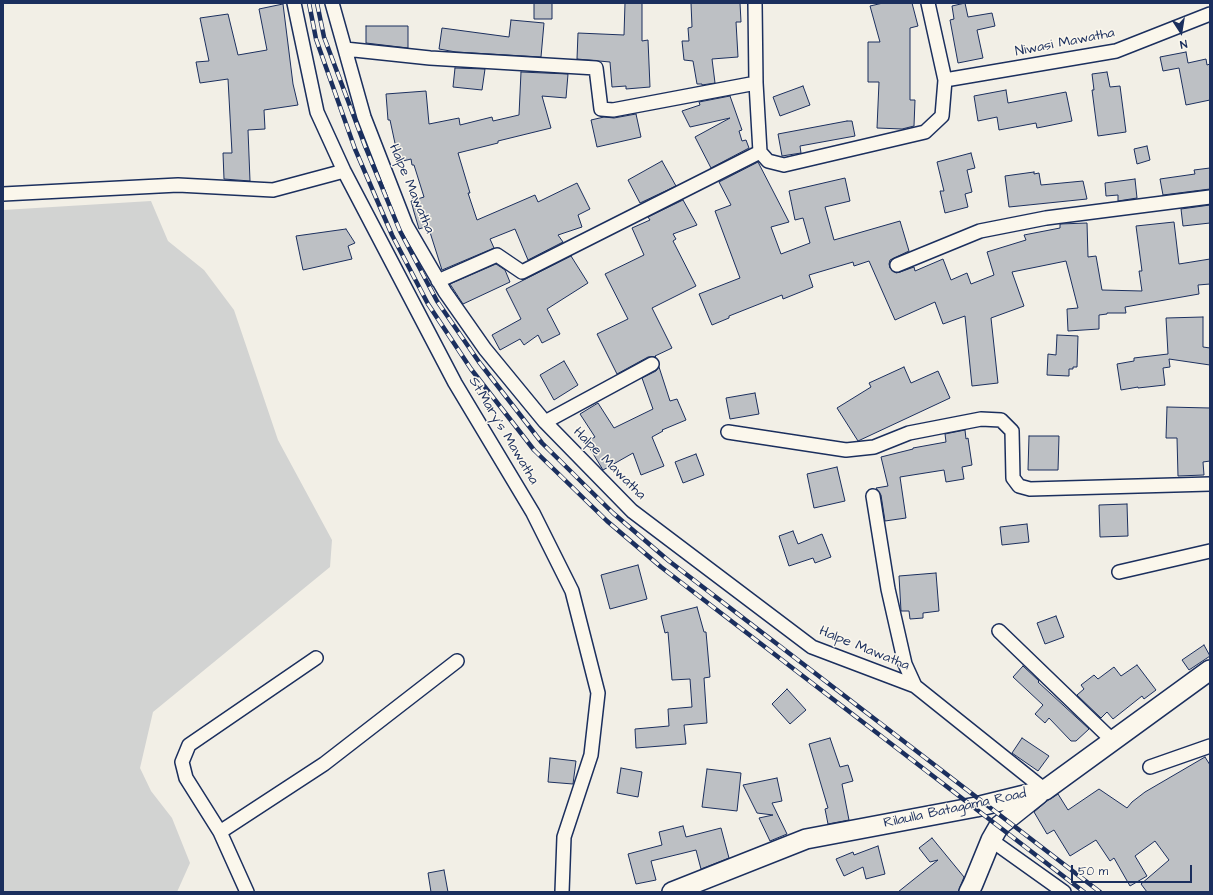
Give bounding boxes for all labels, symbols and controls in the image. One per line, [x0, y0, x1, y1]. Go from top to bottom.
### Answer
north arrow [1161, 12, 1201, 52]
street label: Niwasi Mawatha [1014, 25, 1116, 61]
text: N [1179, 36, 1189, 52]
street label: Halpe Mawatha [385, 142, 437, 236]
street label: St.Mary's Mawatha [464, 374, 542, 488]
street label: Halpe Mawatha [569, 424, 649, 504]
street label: Halpe Mawatha [817, 623, 911, 675]
street label: Rilaulla Batagama Road [882, 786, 1028, 832]
scale bar [1073, 857, 1194, 883]
text: 50 m [1078, 863, 1108, 880]

